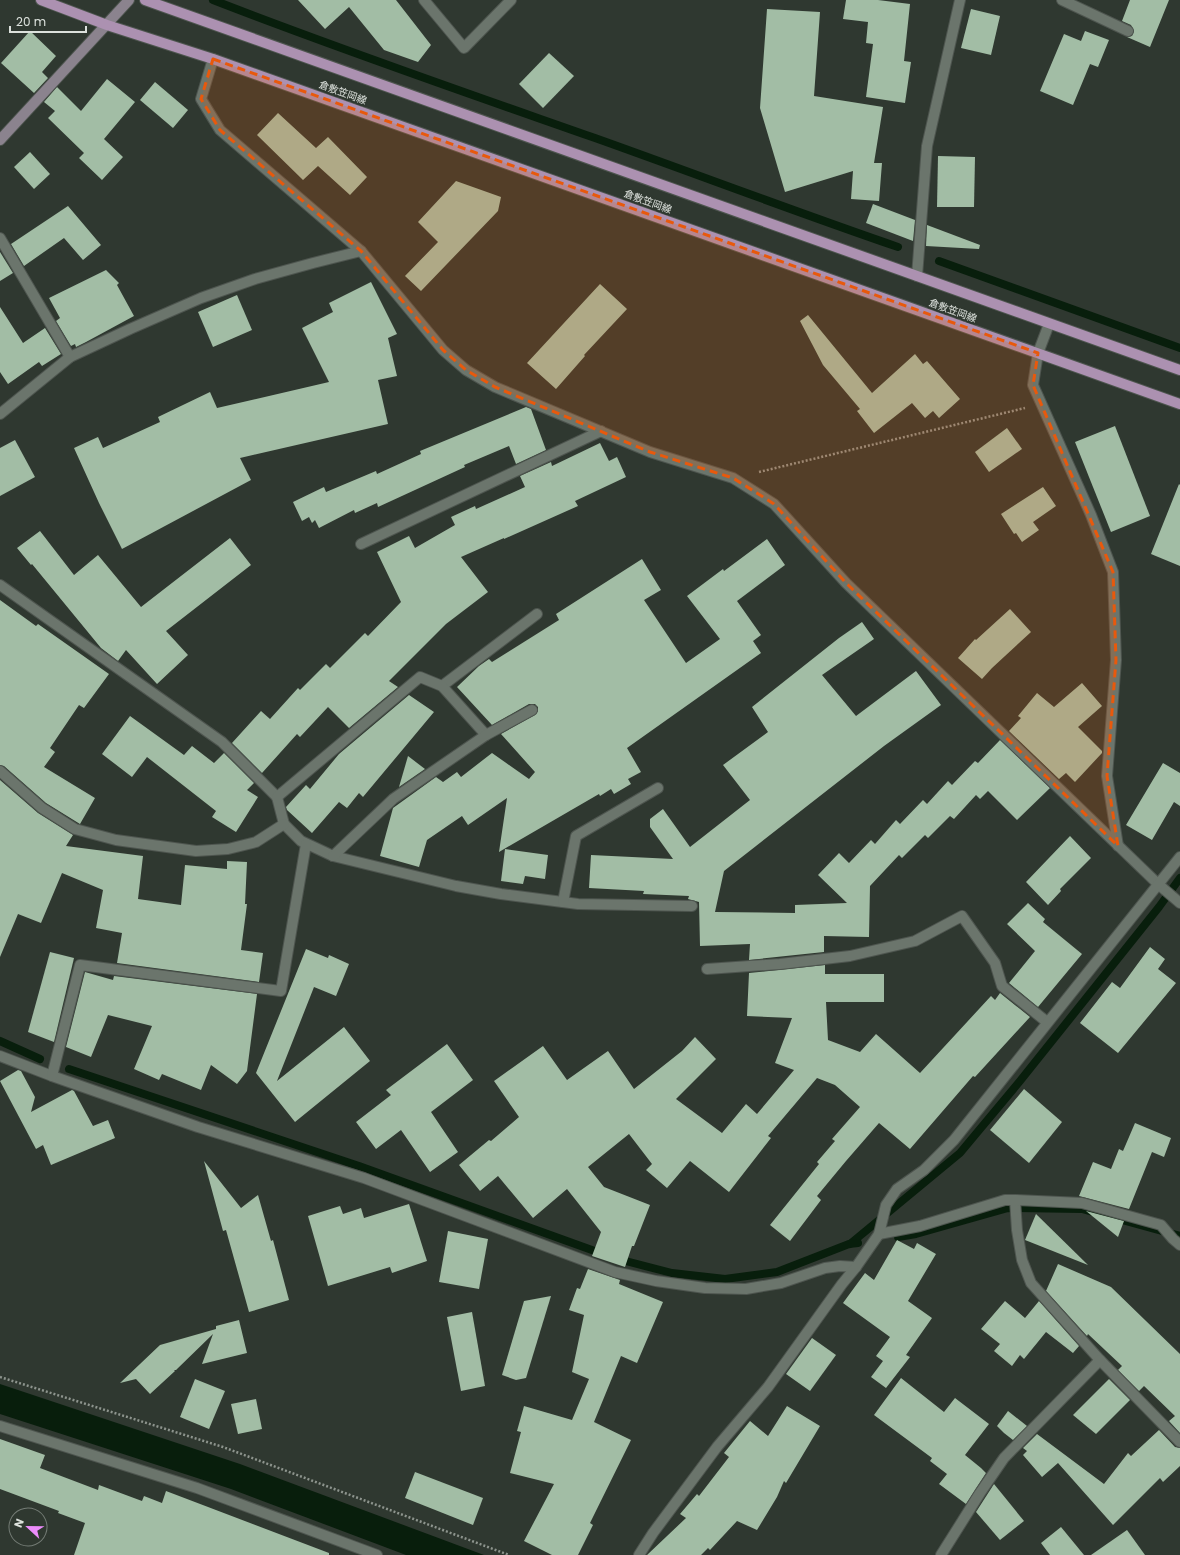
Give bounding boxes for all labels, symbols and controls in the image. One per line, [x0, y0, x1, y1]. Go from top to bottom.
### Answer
scale bar [10, 8, 86, 34]
text: 20 m [16, 13, 46, 30]
street label: 倉敷笠岡線 [317, 77, 369, 108]
street label: 倉敷笠岡線 [622, 186, 674, 217]
street label: 倉敷笠岡線 [927, 295, 979, 326]
north arrow [8, 1507, 48, 1547]
text: N [10, 1516, 28, 1530]

